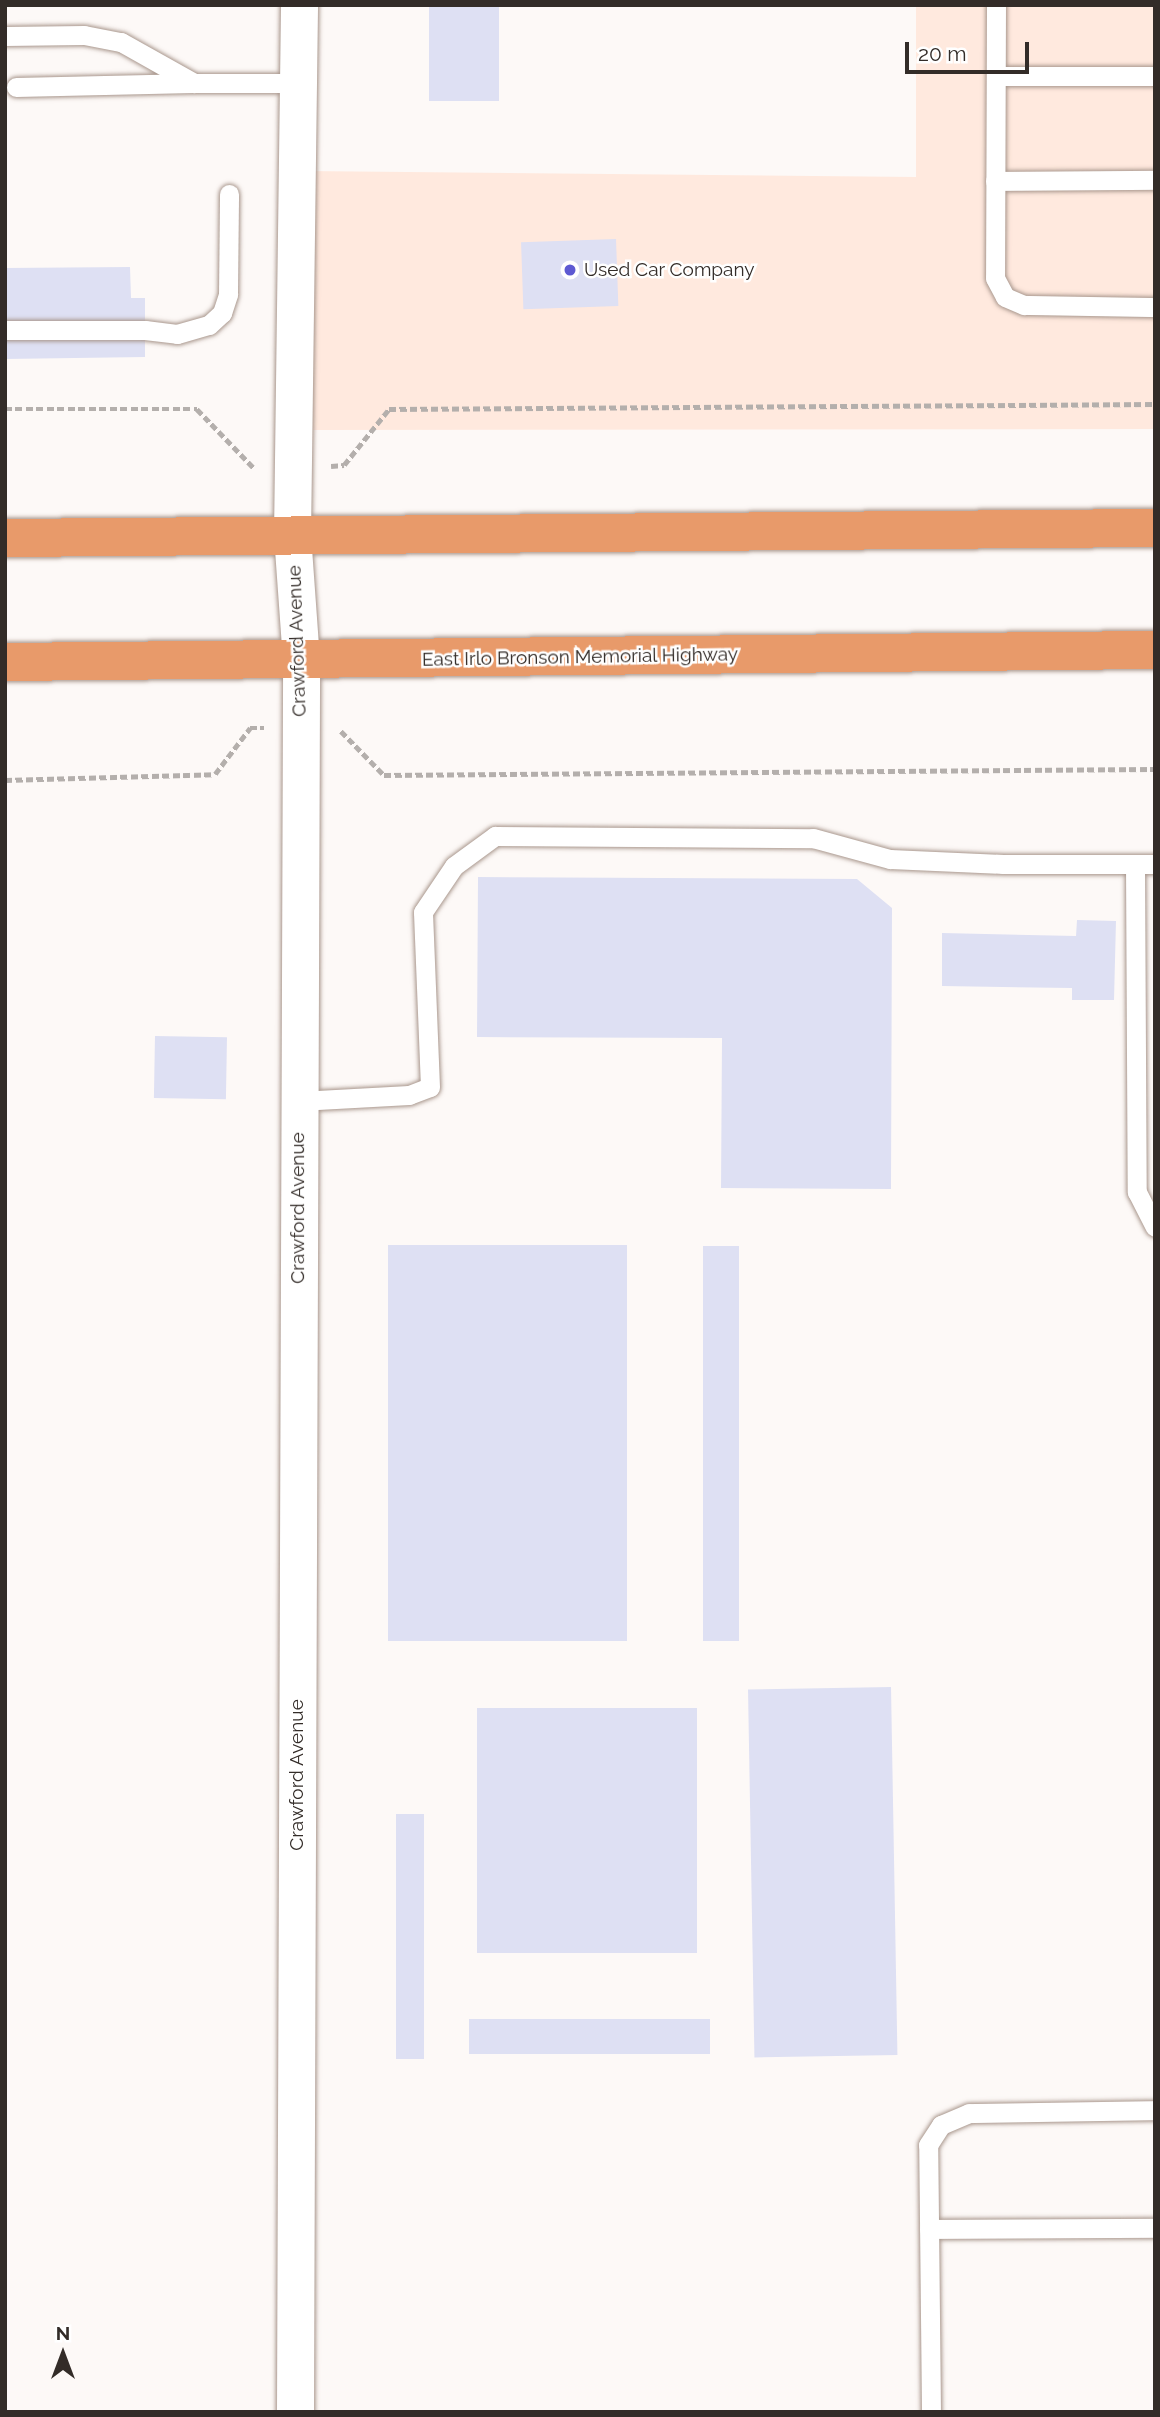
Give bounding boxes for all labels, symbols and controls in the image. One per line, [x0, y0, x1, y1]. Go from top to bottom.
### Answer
scale bar [908, 28, 1032, 72]
text: 20 m [918, 41, 966, 66]
place label: Used Car Company [584, 259, 755, 281]
marker: Used Car Company [562, 262, 578, 278]
street label: Crawford Avenue [283, 565, 311, 717]
street label: East Irlo Bronson Memorial Highway [421, 643, 739, 671]
street label: Crawford Avenue [287, 1132, 309, 1284]
street label: Crawford Avenue [286, 1699, 308, 1851]
north arrow [28, 2319, 98, 2389]
text: N [56, 2322, 70, 2344]

